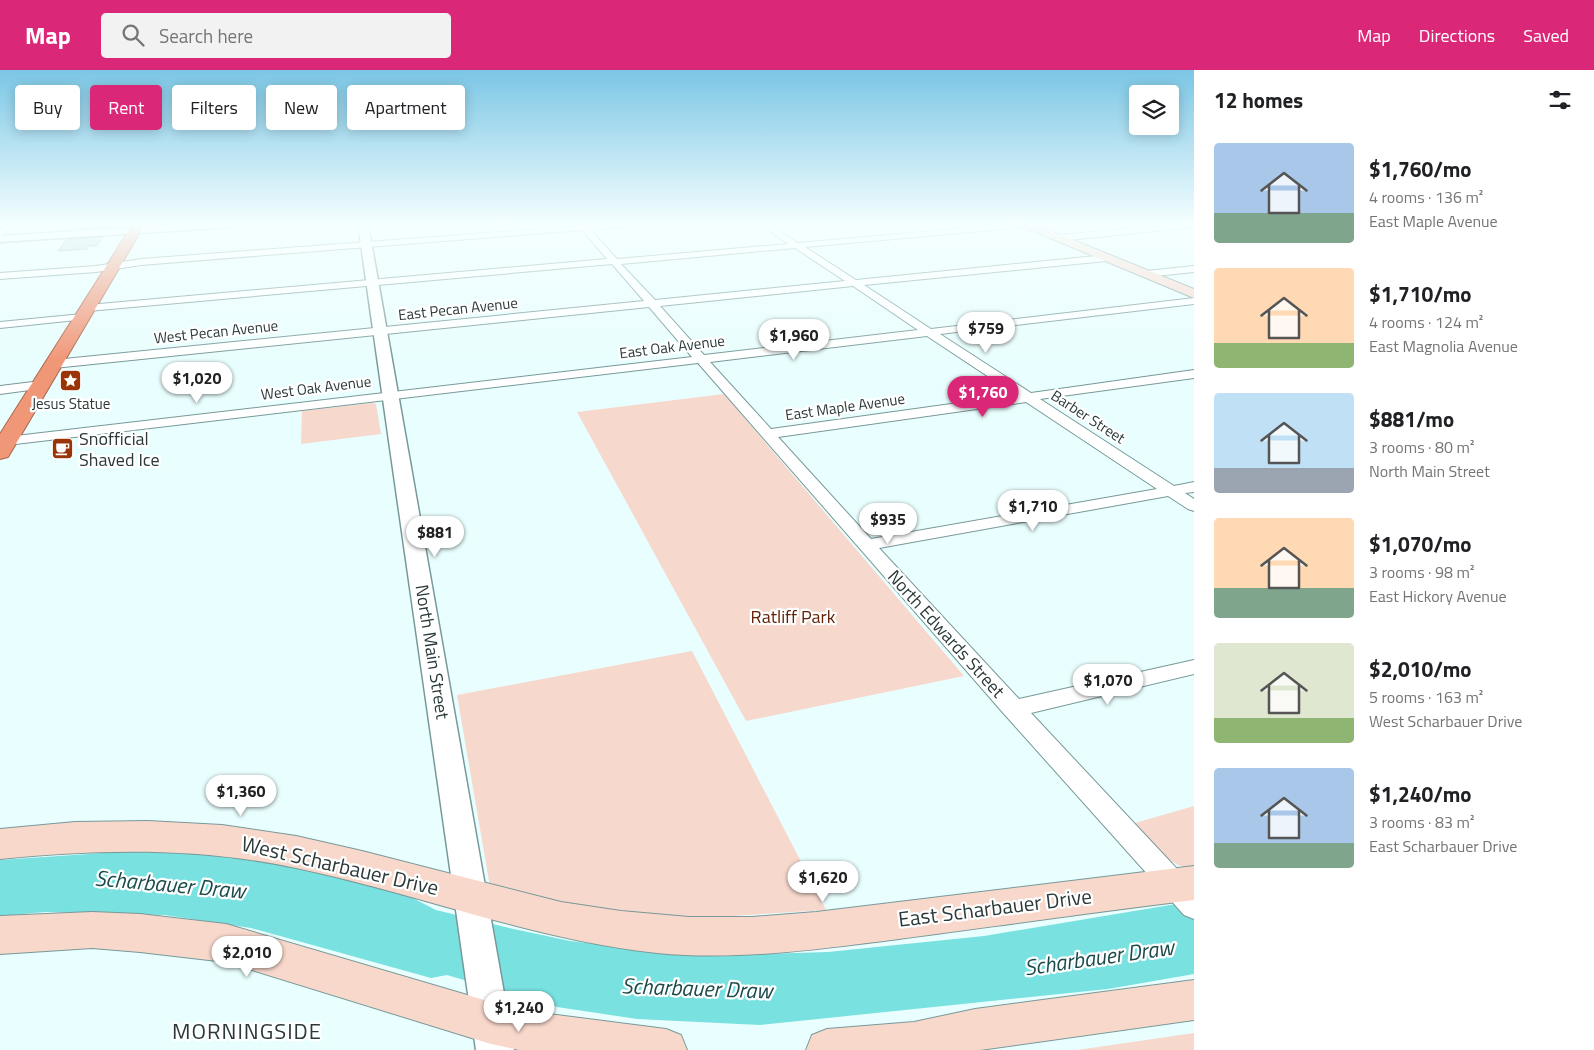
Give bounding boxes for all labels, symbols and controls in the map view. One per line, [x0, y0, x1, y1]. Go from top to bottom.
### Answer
search box [101, 13, 451, 58]
text: Map [25, 17, 71, 53]
icon: search [119, 21, 147, 49]
text: Search here [159, 21, 253, 50]
text: Map [1357, 22, 1391, 49]
text: Directions [1419, 22, 1495, 49]
text: Saved [1523, 22, 1569, 49]
text: 12 homes [1214, 84, 1303, 116]
chip: Buy [15, 85, 80, 130]
chip: Rent [90, 85, 162, 130]
chip: Filters [172, 85, 256, 130]
chip: New [266, 85, 337, 130]
chip: Apartment [347, 85, 465, 130]
map controls [1129, 85, 1179, 135]
button: layers [1129, 85, 1179, 135]
icon: filters [1546, 86, 1574, 114]
text: $1,760/mo [1369, 153, 1471, 185]
icon: home [1254, 163, 1314, 223]
text: 4 rooms · 136 m² [1369, 185, 1483, 209]
text: East Maple Avenue [1369, 209, 1498, 233]
text: $1,710/mo [1369, 278, 1471, 310]
icon: home [1254, 288, 1314, 348]
street label: East Pecan Avenue [397, 291, 519, 326]
text: 4 rooms · 124 m² [1369, 310, 1483, 334]
pin: $759 [956, 312, 1016, 354]
street label: West Pecan Avenue [153, 314, 279, 349]
text: $759 [968, 316, 1004, 340]
pin: $1,960 [753, 318, 835, 361]
text: $1,960 [769, 323, 819, 347]
street label: East Oak Avenue [618, 329, 726, 364]
text: East Magnolia Avenue [1369, 334, 1518, 358]
pin: $1,020 [156, 362, 238, 404]
text: $1,020 [172, 366, 222, 390]
place icon: Jesus Statue [59, 369, 83, 393]
street label: West Oak Avenue [259, 369, 372, 406]
pin: $1,760 [942, 376, 1024, 418]
text: $1,760 [958, 380, 1008, 404]
street label: Barber Street [1047, 384, 1131, 450]
street label: East Maple Avenue [784, 387, 906, 426]
place label: Jesus Statue [32, 392, 110, 415]
text: $881/mo [1369, 403, 1454, 435]
icon: home [1254, 413, 1314, 473]
place label: Snofficial Shaved Ice [79, 425, 160, 473]
text: 3 rooms · 80 m² [1369, 435, 1474, 459]
cafe icon: Snofficial Shaved Ice [51, 437, 75, 461]
text: North Main Street [1369, 459, 1490, 483]
pin: $1,710 [992, 490, 1074, 532]
text: $1,710 [1008, 494, 1058, 518]
pin: $935 [858, 502, 918, 545]
text: $935 [870, 507, 906, 531]
pin: $881 [405, 516, 465, 558]
text: $881 [417, 520, 453, 544]
text: $1,070/mo [1369, 528, 1471, 560]
icon: home [1254, 538, 1314, 598]
text: 3 rooms · 98 m² [1369, 560, 1474, 584]
street label: North Edwards Street [881, 564, 1012, 704]
street label: North Main Street [409, 583, 457, 722]
text: East Hickory Avenue [1369, 584, 1506, 608]
park label: Ratliff Park [751, 603, 836, 630]
text: $2,010/mo [1369, 653, 1471, 685]
icon: home [1254, 663, 1314, 723]
pin: $1,070 [1067, 664, 1149, 706]
text: $1,070 [1083, 668, 1133, 692]
text: 5 rooms · 163 m² [1369, 685, 1483, 709]
text: West Scharbauer Drive [1369, 709, 1522, 733]
pin: $1,360 [200, 774, 282, 817]
text: $1,240/mo [1369, 778, 1471, 810]
text: $1,360 [216, 779, 266, 803]
icon: home [1254, 788, 1314, 848]
text: 3 rooms · 83 m² [1369, 810, 1474, 834]
street label: West Scharbauer Drive [239, 827, 442, 903]
text: East Scharbauer Drive [1369, 834, 1517, 858]
water label: Scharbauer Draw [93, 860, 249, 908]
pin: $1,620 [782, 860, 864, 903]
text: $1,620 [798, 865, 848, 889]
street label: East Scharbauer Drive [896, 879, 1093, 935]
water label: Scharbauer Draw [1022, 929, 1178, 984]
pin: $2,010 [206, 936, 288, 978]
text: $2,010 [222, 940, 272, 964]
water label: Scharbauer Draw [621, 968, 775, 1008]
pin: $1,240 [478, 990, 560, 1033]
text: $1,240 [494, 995, 544, 1019]
district label: MORNINGSIDE [172, 1014, 322, 1048]

